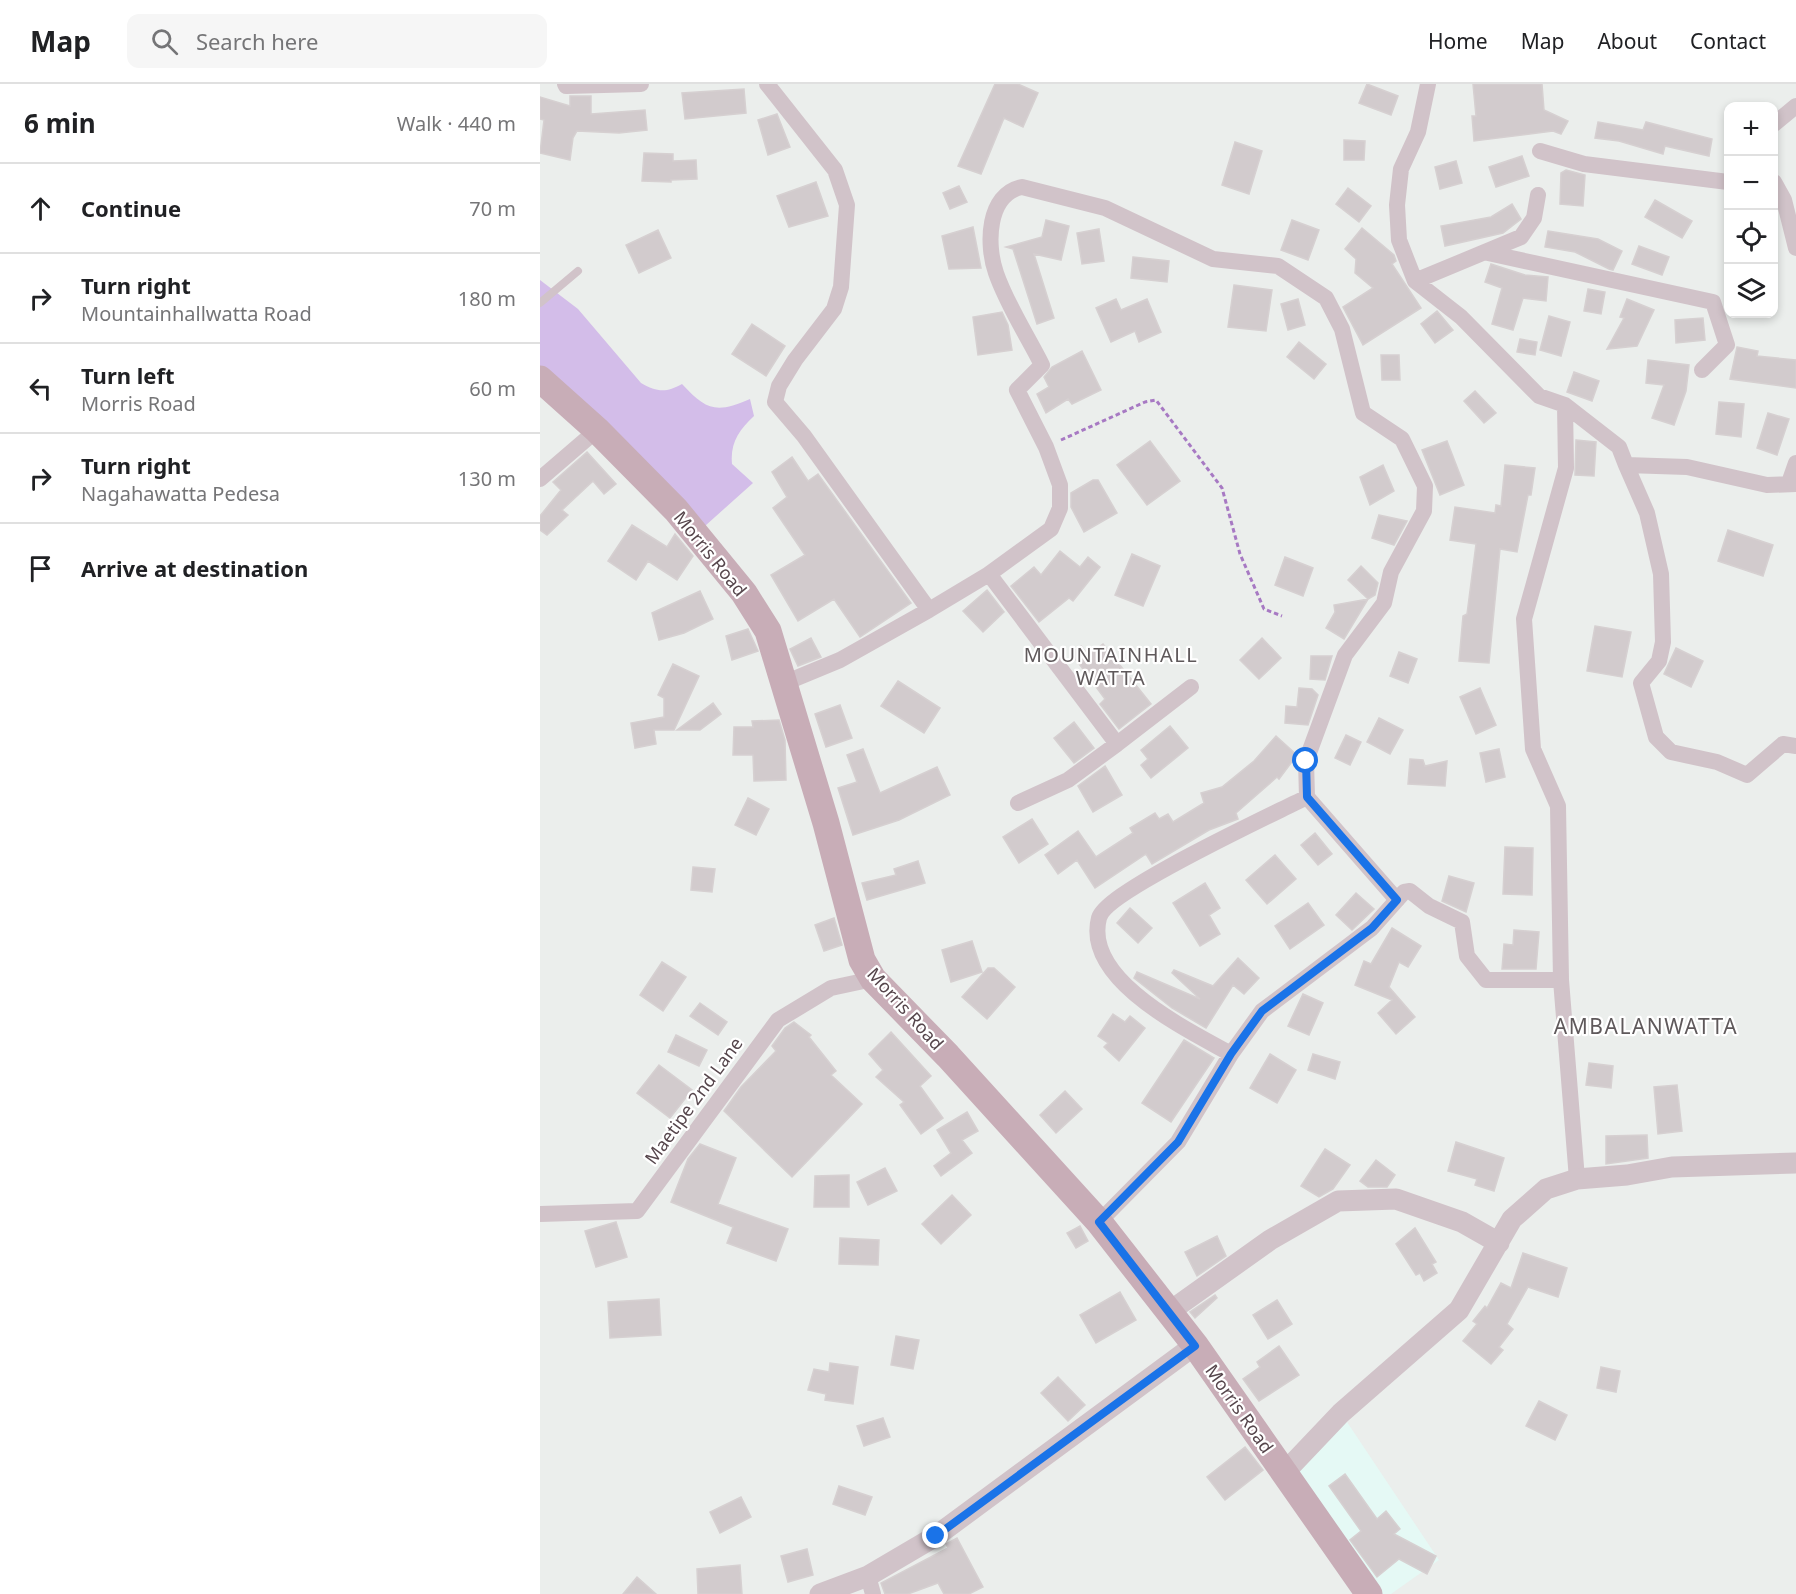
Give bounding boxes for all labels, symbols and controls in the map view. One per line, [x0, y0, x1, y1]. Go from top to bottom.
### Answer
search box [127, 14, 547, 68]
text: Map [30, 22, 91, 60]
icon: search [148, 25, 181, 58]
text: Search here [196, 26, 318, 56]
text: Home [1428, 27, 1488, 55]
text: Map [1521, 27, 1564, 55]
text: About [1597, 27, 1657, 55]
text: Contact [1690, 27, 1766, 55]
map controls [1724, 102, 1778, 318]
button: + [1724, 102, 1778, 156]
text: 6 min [24, 105, 96, 141]
text: Walk · 440 m [397, 110, 516, 137]
button: − [1724, 156, 1778, 210]
icon: ahead [24, 192, 57, 225]
text: Continue [81, 193, 181, 223]
text: 70 m [469, 195, 516, 222]
button: locate [1724, 210, 1778, 264]
button: layers [1724, 264, 1778, 318]
text: Turn right [81, 270, 191, 300]
icon: right [24, 282, 57, 315]
text: 180 m [458, 285, 516, 312]
text: Mountainhallwatta Road [81, 300, 312, 327]
text: Turn left [81, 360, 175, 390]
icon: left [24, 372, 57, 405]
text: 60 m [469, 375, 516, 402]
text: Morris Road [81, 390, 196, 417]
text: Turn right [81, 450, 191, 480]
icon: right [24, 462, 57, 495]
text: 130 m [458, 465, 516, 492]
text: Nagahawatta Pedesa [81, 480, 280, 507]
street label: Morris Road [669, 506, 753, 601]
icon: arrive [24, 552, 57, 585]
text: Arrive at destination [81, 553, 308, 583]
district label: MOUNTAINHALL WATTA [1024, 641, 1198, 691]
route start [1292, 747, 1318, 773]
street label: Morris Road [862, 962, 949, 1055]
district label: AMBALANWATTA [1554, 1012, 1738, 1040]
street label: Maetipe 2nd Lane [639, 1032, 747, 1169]
street label: Morris Road [1200, 1359, 1279, 1458]
route end [922, 1522, 948, 1548]

